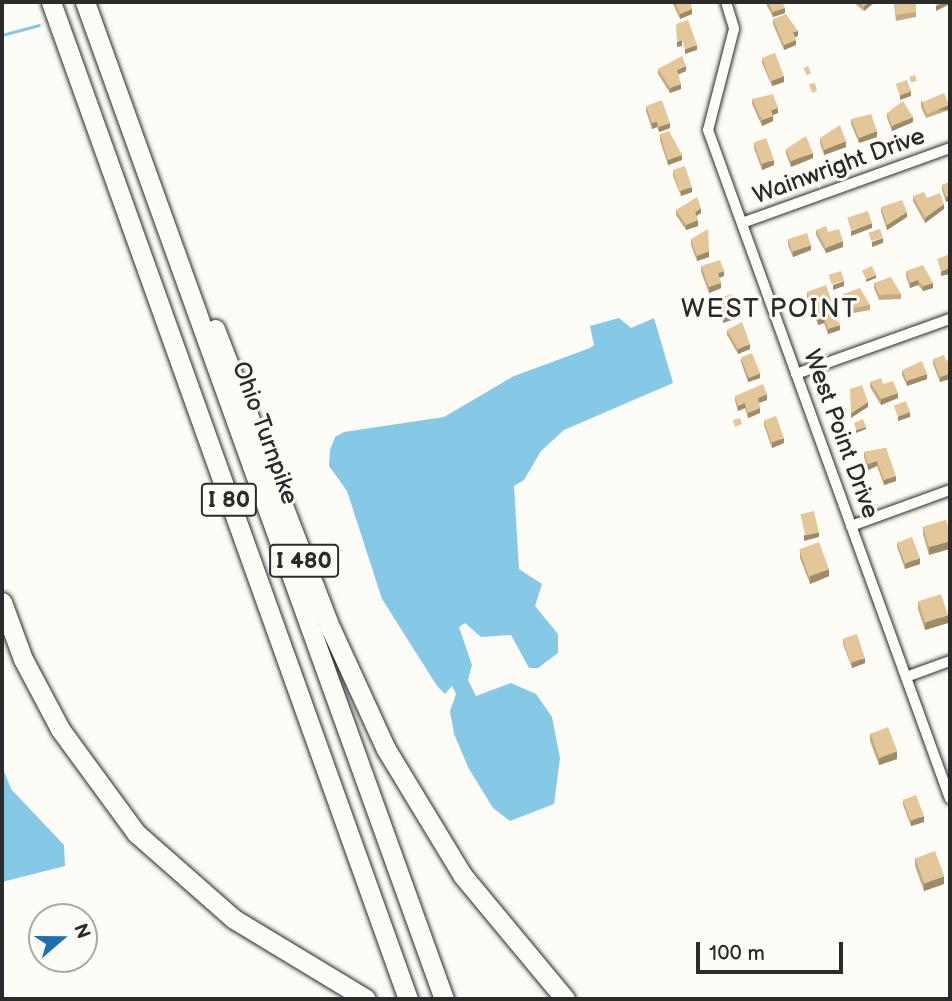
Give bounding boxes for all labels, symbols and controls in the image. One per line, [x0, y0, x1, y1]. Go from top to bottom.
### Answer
street label: Wainwright Drive [749, 122, 929, 210]
district label: WEST POINT [682, 294, 858, 326]
street label: West Point Drive [797, 346, 885, 522]
street label: Ohio Turnpike [226, 357, 304, 509]
road number: I 80 [199, 480, 259, 520]
road number: I 480 [269, 541, 339, 580]
north arrow [28, 903, 98, 973]
text: N [68, 921, 95, 942]
scale bar [700, 928, 847, 972]
text: 100 m [709, 941, 765, 966]

